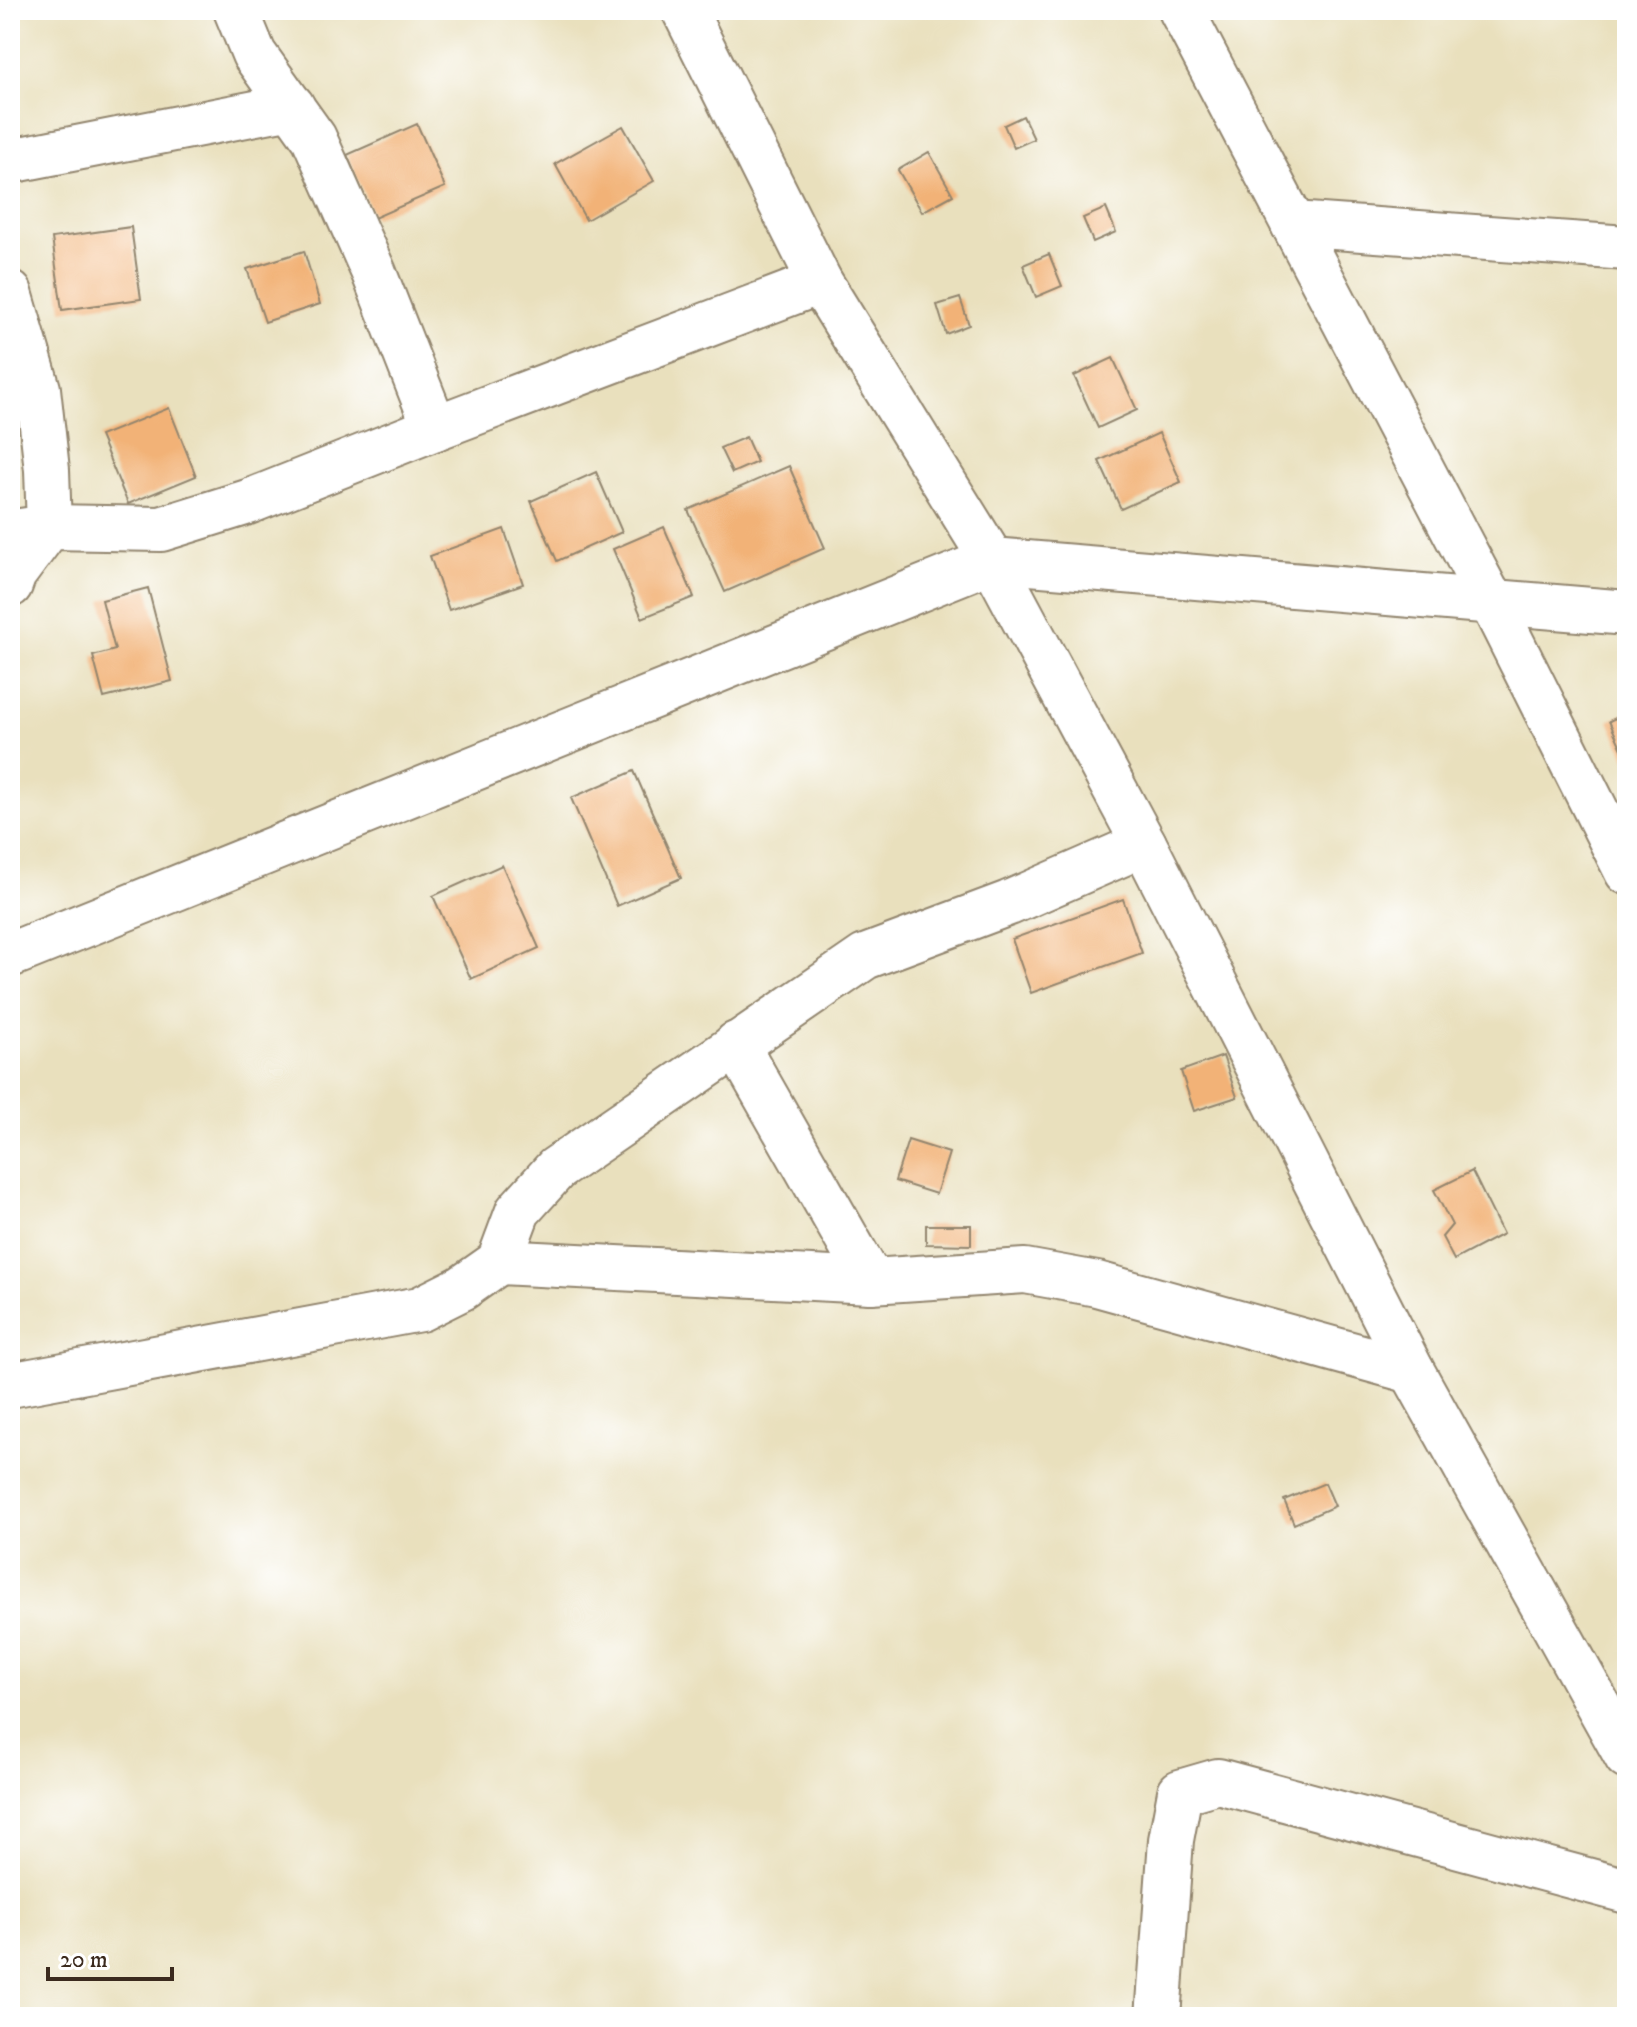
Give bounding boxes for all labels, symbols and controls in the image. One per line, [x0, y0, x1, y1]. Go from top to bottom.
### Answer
scale bar [48, 1931, 172, 1981]
text: 20 m [60, 1945, 108, 1975]

